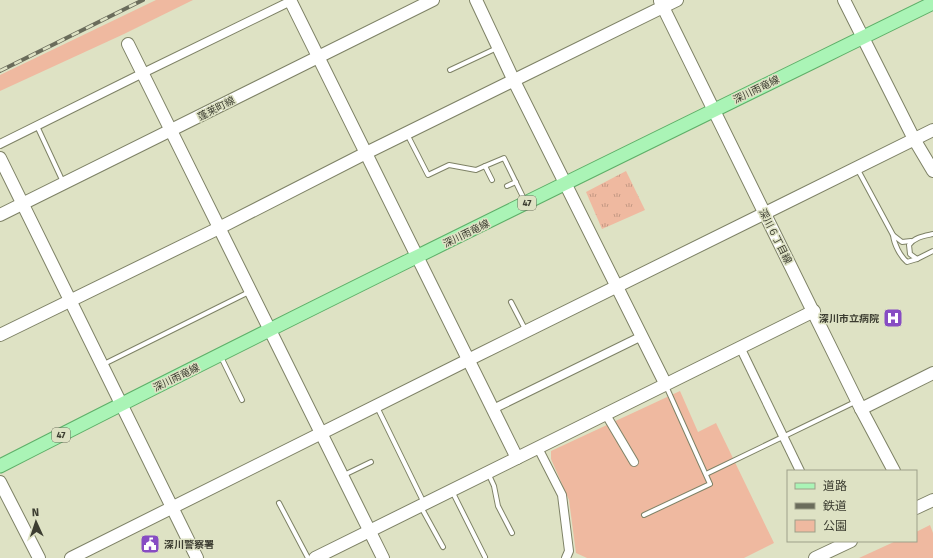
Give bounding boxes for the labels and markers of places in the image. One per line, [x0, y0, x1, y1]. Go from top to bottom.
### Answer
hospital icon: 深川市立病院 [882, 307, 904, 329]
place label: 深川市立病院 [819, 313, 879, 325]
public building icon: 深川警察署 [139, 533, 161, 555]
place label: 深川警察署 [164, 539, 214, 551]

